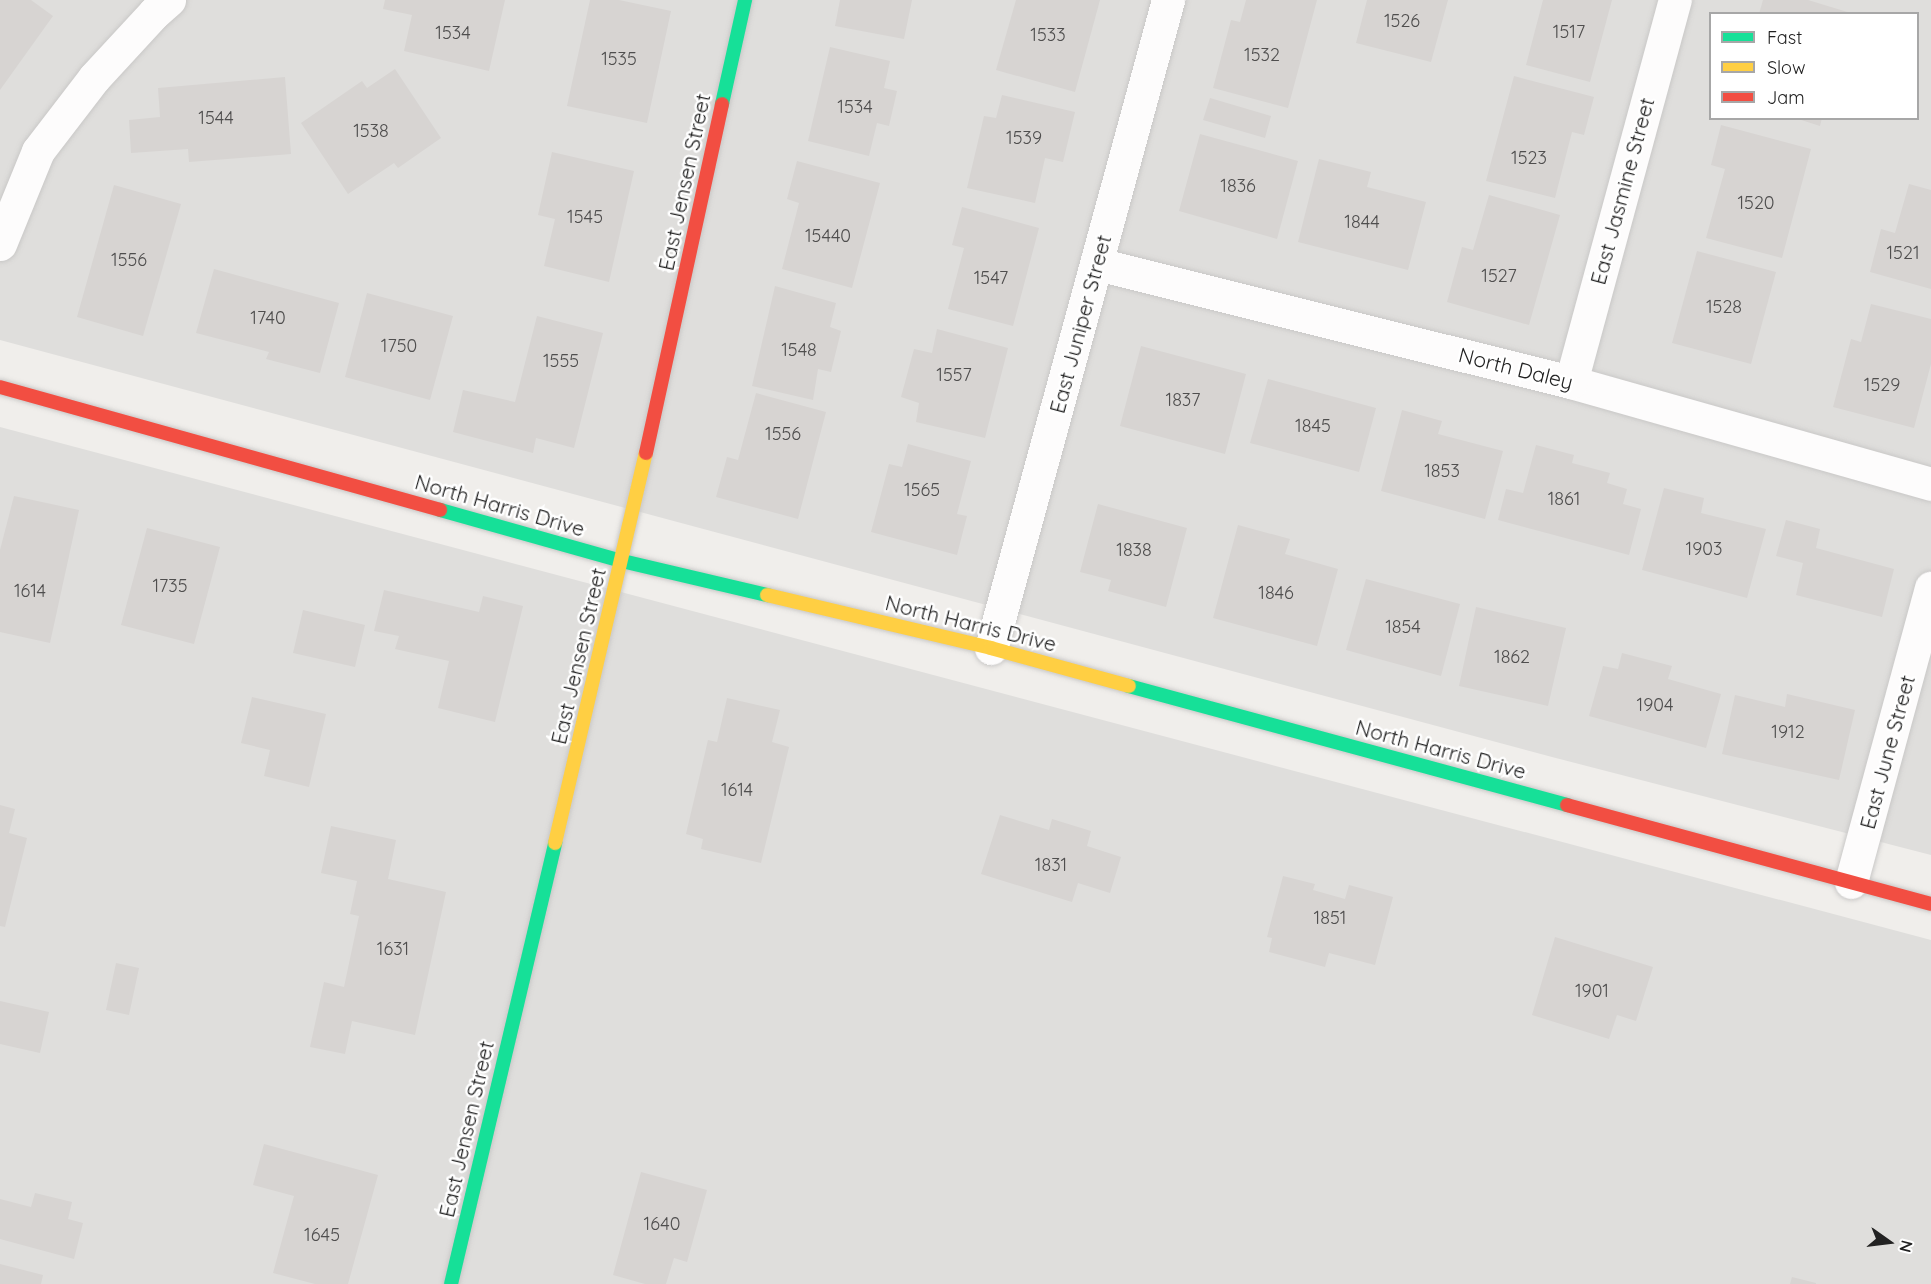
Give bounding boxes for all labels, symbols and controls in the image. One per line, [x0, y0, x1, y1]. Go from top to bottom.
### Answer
house number: 1526 [1384, 10, 1420, 32]
legend [1709, 12, 1919, 120]
house number: 1517 [1553, 21, 1585, 43]
house number: 1534 [435, 22, 471, 44]
house number: 1533 [1030, 24, 1066, 46]
text: Fast [1767, 26, 1802, 49]
house number: 1532 [1244, 44, 1280, 66]
house number: 1535 [601, 48, 637, 70]
text: Slow [1767, 56, 1805, 79]
text: Jam [1767, 86, 1805, 109]
street label: East Jensen Street [653, 91, 715, 273]
street label: East Jasmine Street [1585, 95, 1659, 287]
house number: 1534 [837, 96, 873, 118]
house number: 1544 [198, 107, 234, 129]
house number: 1538 [353, 120, 389, 142]
house number: 1539 [1006, 127, 1042, 149]
house number: 1523 [1511, 147, 1547, 169]
house number: 1836 [1220, 175, 1256, 197]
house number: 1520 [1737, 192, 1775, 214]
house number: 1545 [567, 206, 603, 228]
house number: 1844 [1344, 211, 1380, 233]
house number: 15440 [805, 225, 851, 247]
street label: East Juniper Street [1044, 232, 1116, 416]
house number: 1521 [1886, 242, 1920, 264]
house number: 1556 [111, 249, 147, 271]
house number: 1527 [1481, 265, 1517, 287]
house number: 1547 [974, 267, 1008, 289]
house number: 1528 [1706, 296, 1742, 318]
house number: 1740 [250, 307, 286, 329]
house number: 1750 [381, 335, 417, 357]
house number: 1548 [781, 339, 817, 361]
street label: North Daley [1456, 342, 1576, 394]
house number: 1555 [543, 350, 579, 372]
house number: 1557 [936, 364, 972, 386]
house number: 1529 [1864, 374, 1900, 396]
house number: 1837 [1165, 389, 1201, 411]
house number: 1845 [1295, 415, 1331, 437]
house number: 1556 [765, 423, 801, 445]
house number: 1853 [1424, 460, 1460, 482]
street label: North Harris Drive [412, 469, 588, 541]
house number: 1565 [904, 479, 940, 501]
house number: 1861 [1548, 488, 1580, 510]
house number: 1903 [1686, 538, 1722, 560]
house number: 1838 [1116, 539, 1152, 561]
street label: East Jensen Street [545, 565, 611, 747]
house number: 1735 [152, 575, 188, 597]
house number: 1614 [14, 580, 46, 602]
house number: 1846 [1258, 582, 1294, 604]
street label: North Harris Drive [883, 590, 1059, 656]
house number: 1854 [1385, 616, 1421, 638]
house number: 1862 [1494, 646, 1530, 668]
street label: East June Street [1854, 672, 1920, 832]
house number: 1904 [1637, 694, 1673, 716]
street label: North Harris Drive [1353, 714, 1529, 784]
house number: 1912 [1771, 721, 1805, 743]
house number: 1614 [721, 779, 753, 801]
house number: 1831 [1035, 854, 1067, 876]
house number: 1851 [1314, 907, 1346, 929]
house number: 1631 [377, 938, 409, 960]
house number: 1901 [1575, 980, 1609, 1002]
street label: East Jensen Street [433, 1038, 499, 1220]
north arrow [1859, 1212, 1919, 1272]
house number: 1640 [644, 1213, 680, 1235]
house number: 1645 [304, 1224, 340, 1246]
text: N [1895, 1238, 1918, 1254]

